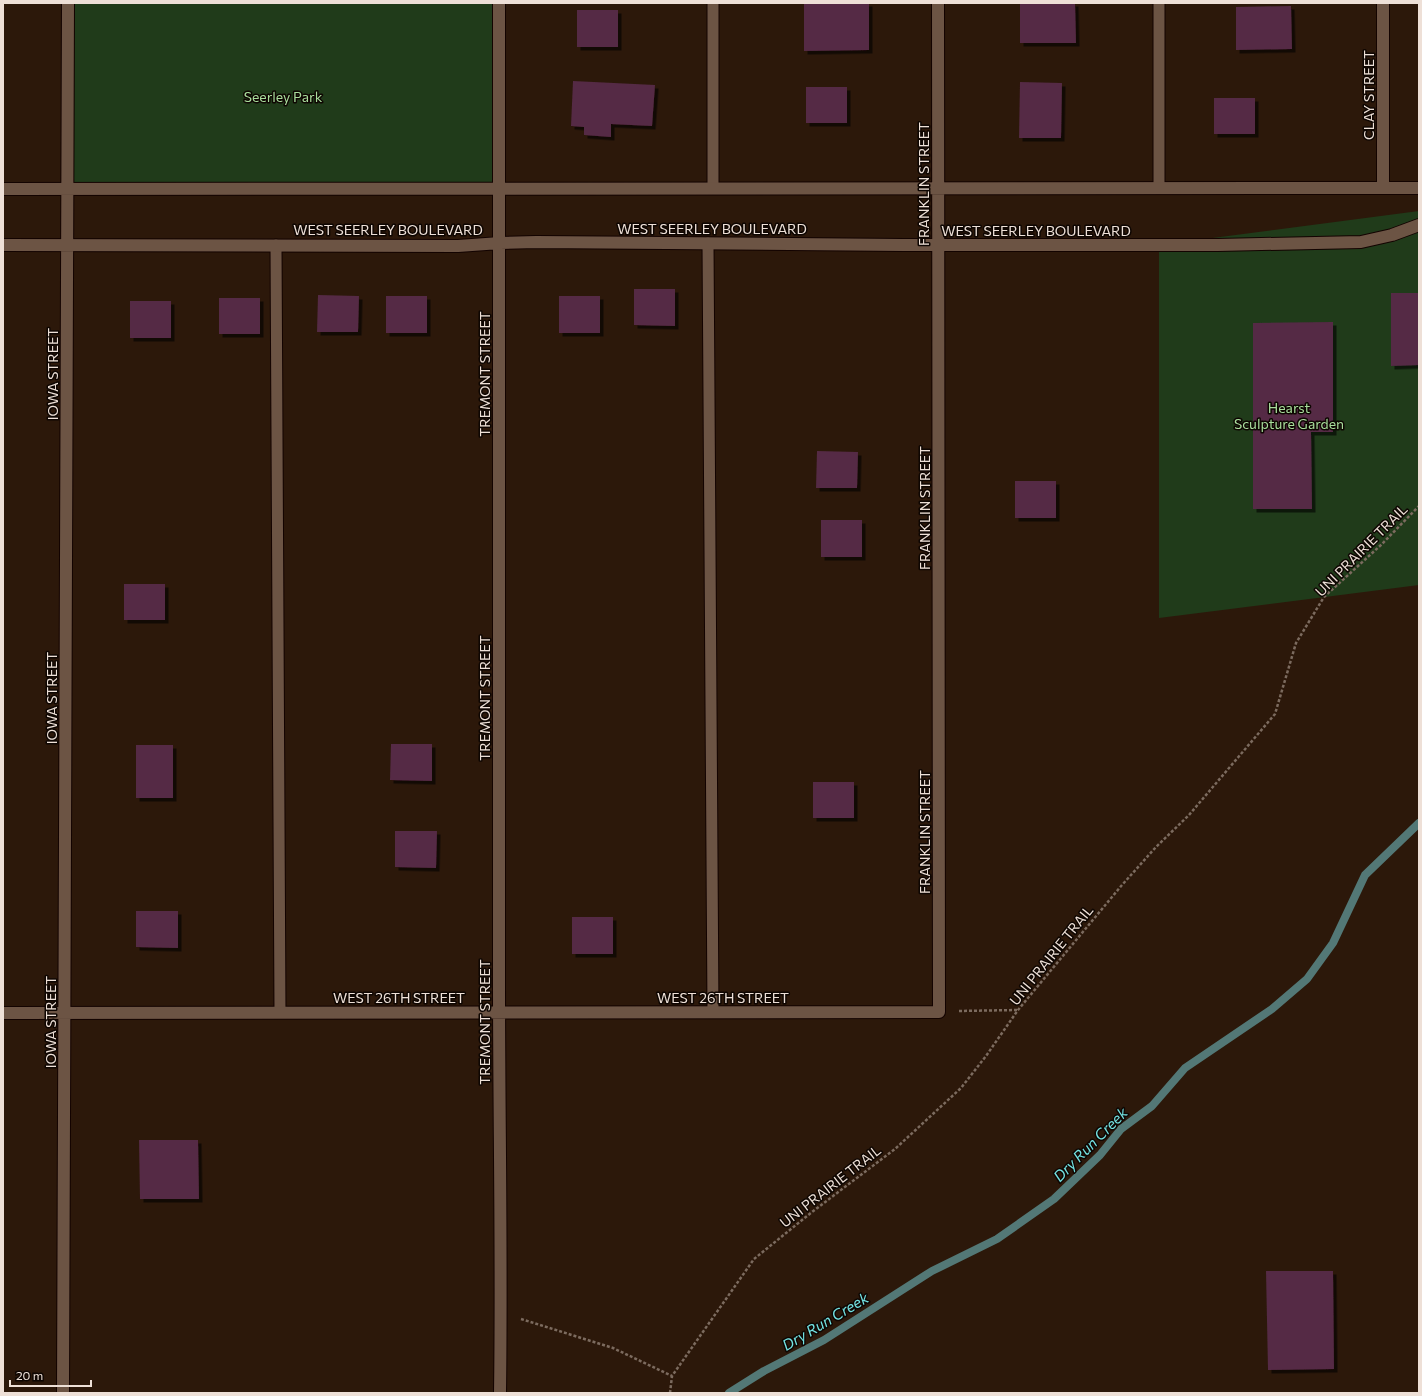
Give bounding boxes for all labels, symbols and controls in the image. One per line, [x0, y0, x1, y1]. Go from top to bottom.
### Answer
street label: CLAY STREET [1360, 50, 1377, 140]
park label: Seerley Park [244, 88, 323, 105]
street label: FRANKLIN STREET [915, 122, 932, 246]
street label: WEST SEERLEY BOULEVARD [617, 220, 807, 237]
street label: WEST SEERLEY BOULEVARD [293, 221, 483, 238]
street label: WEST SEERLEY BOULEVARD [941, 222, 1131, 239]
street label: TREMONT STREET [476, 311, 493, 437]
street label: IOWA STREET [44, 328, 61, 420]
park label: Hearst Sculpture Garden [1234, 399, 1344, 432]
street label: FRANKLIN STREET [916, 446, 933, 570]
street label: UNI PRAIRIE TRAIL [1311, 500, 1411, 600]
street label: TREMONT STREET [476, 635, 493, 761]
street label: IOWA STREET [43, 652, 60, 744]
street label: FRANKLIN STREET [916, 770, 933, 894]
street label: UNI PRAIRIE TRAIL [1006, 902, 1096, 1008]
street label: TREMONT STREET [476, 959, 493, 1085]
street label: IOWA STREET [42, 976, 59, 1068]
street label: WEST 26TH STREET [333, 989, 465, 1006]
street label: WEST 26TH STREET [657, 989, 789, 1006]
water label: Dry Run Creek [1049, 1103, 1131, 1185]
street label: UNI PRAIRIE TRAIL [776, 1141, 884, 1231]
water label: Dry Run Creek [779, 1288, 872, 1354]
scale bar [10, 1362, 91, 1388]
text: 20 m [16, 1368, 43, 1382]

